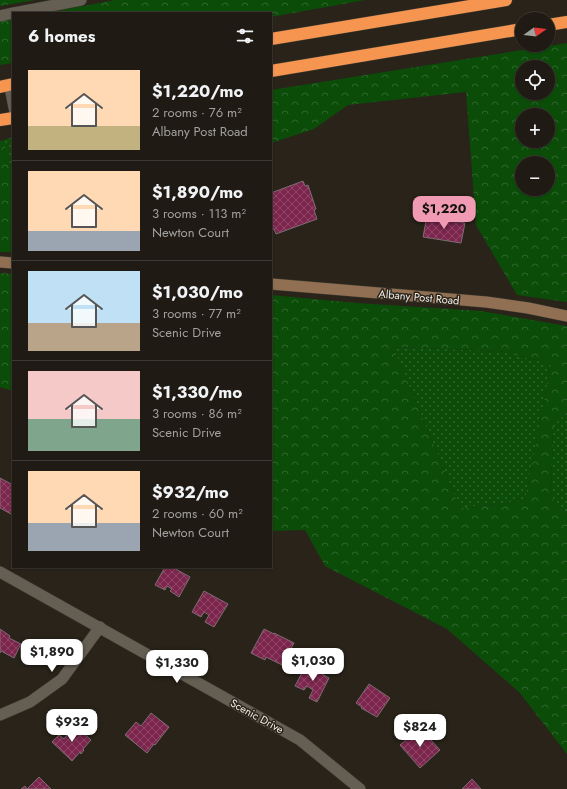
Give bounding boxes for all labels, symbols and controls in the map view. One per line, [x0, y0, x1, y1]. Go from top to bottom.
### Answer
north arrow [515, 12, 555, 52]
map controls [515, 12, 555, 196]
text: 6 homes [28, 24, 96, 48]
icon: filters [234, 25, 256, 47]
button: locate [515, 60, 555, 100]
text: $1,220/mo [152, 79, 243, 103]
icon: home [60, 86, 108, 134]
text: 2 rooms · 76 m² [152, 103, 242, 122]
button: + [515, 108, 555, 148]
text: Albany Post Road [152, 122, 248, 141]
button: − [515, 156, 555, 196]
text: $1,890/mo [152, 180, 243, 204]
icon: home [60, 187, 108, 235]
pin: $1,220 [411, 196, 477, 230]
text: $1,220 [422, 199, 466, 218]
text: 3 rooms · 113 m² [152, 204, 246, 223]
text: Newton Court [152, 223, 229, 242]
text: $1,030/mo [152, 280, 243, 304]
street label: Albany Post Road [378, 285, 460, 309]
icon: home [60, 287, 108, 335]
text: 3 rooms · 77 m² [152, 304, 241, 323]
text: Scenic Drive [152, 323, 221, 342]
text: $1,330/mo [152, 380, 242, 404]
icon: home [60, 387, 108, 435]
text: 3 rooms · 86 m² [152, 404, 242, 423]
text: Scenic Drive [152, 423, 221, 442]
text: $932/mo [152, 480, 229, 504]
icon: home [60, 487, 108, 535]
text: 2 rooms · 60 m² [152, 504, 243, 523]
text: Newton Court [152, 523, 229, 542]
pin: $1,890 [19, 639, 85, 673]
text: $1,890 [30, 642, 74, 661]
pin: $1,030 [280, 648, 346, 682]
pin: $1,330 [144, 650, 210, 684]
text: $1,030 [291, 651, 335, 670]
text: $1,330 [155, 653, 199, 672]
street label: Scenic Drive [227, 695, 287, 737]
pin: $932 [48, 709, 96, 743]
text: $932 [55, 712, 89, 731]
pin: $824 [396, 714, 444, 748]
text: $824 [403, 717, 437, 736]

